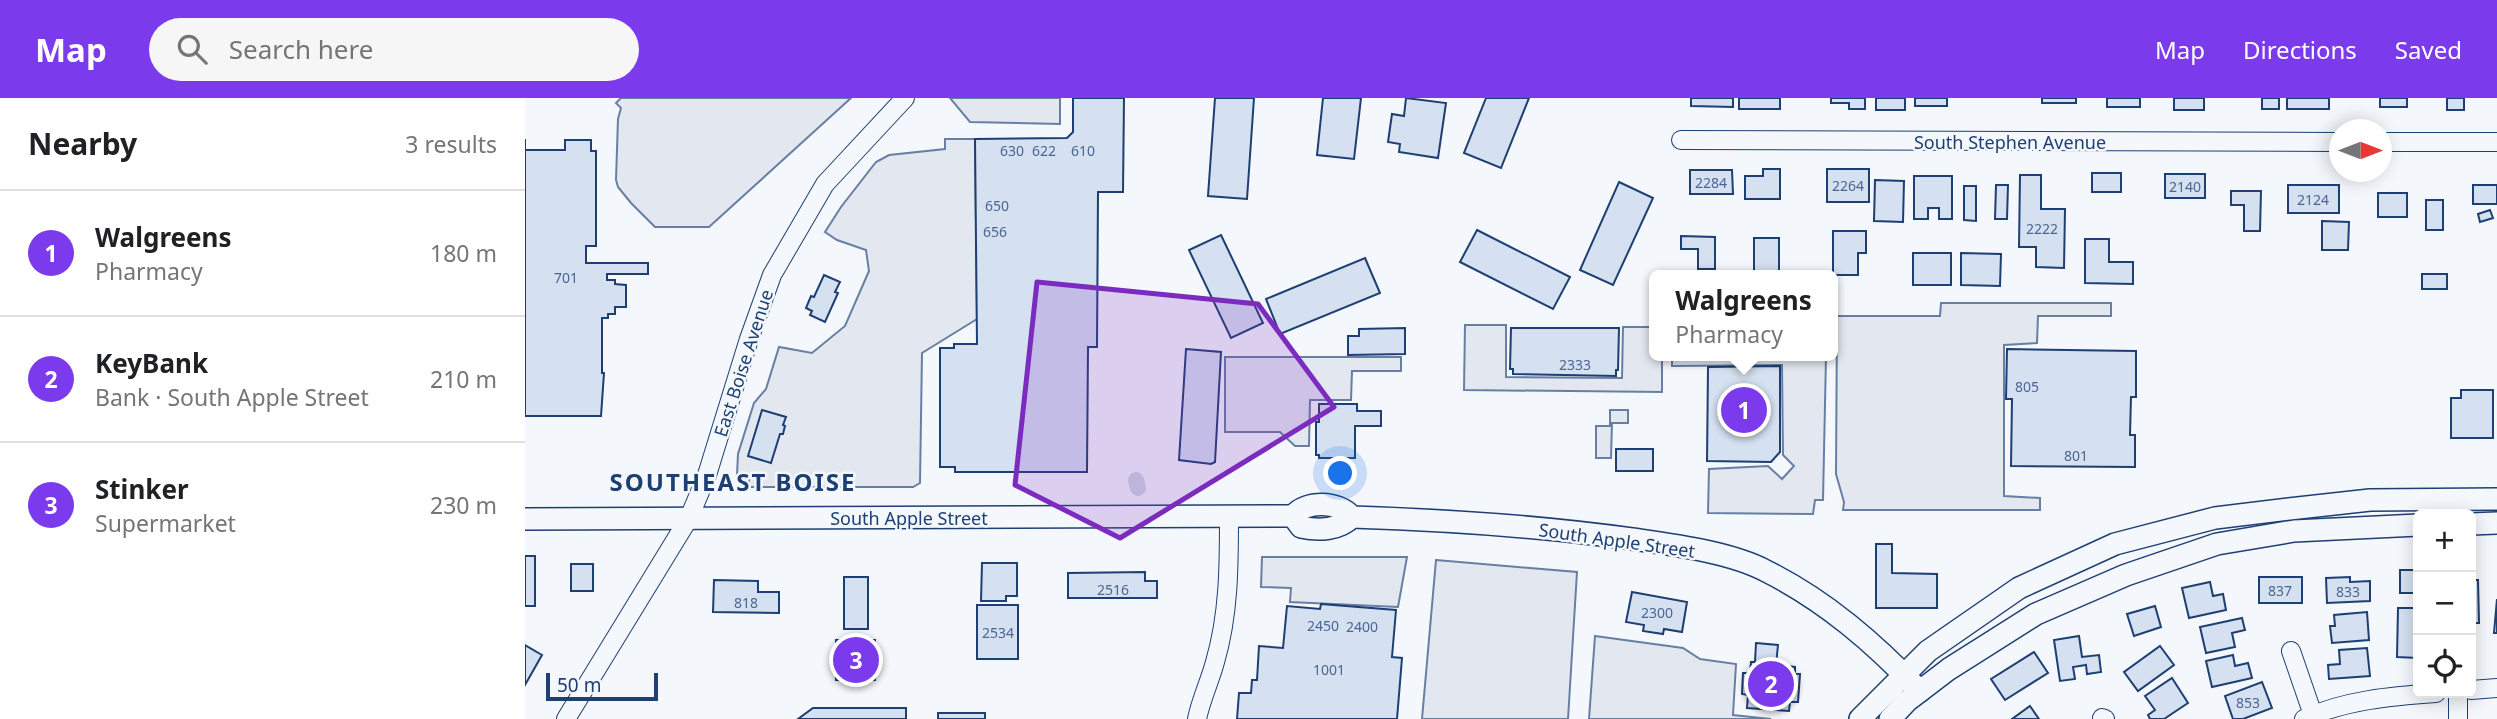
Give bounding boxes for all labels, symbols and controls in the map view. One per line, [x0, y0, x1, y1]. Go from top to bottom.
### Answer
search box [149, 18, 639, 81]
text: Map [35, 27, 107, 72]
icon: search [173, 30, 211, 68]
text: Search here [229, 31, 373, 67]
text: Map [2155, 33, 2205, 66]
text: Directions [2243, 33, 2357, 66]
text: Saved [2395, 33, 2462, 66]
north arrow [2329, 119, 2392, 182]
text: Nearby [28, 123, 137, 164]
text: 3 results [405, 128, 497, 160]
street label: South Stephen Avenue [1914, 130, 2106, 154]
house number: 630 [1000, 141, 1024, 160]
house number: 622 [1032, 141, 1056, 160]
house number: 610 [1071, 141, 1095, 160]
house number: 2284 [1695, 173, 1727, 192]
house number: 2264 [1832, 176, 1864, 195]
house number: 2140 [2169, 177, 2201, 196]
house number: 2124 [2297, 190, 2329, 209]
house number: 650 [985, 196, 1009, 215]
text: Walgreens [95, 219, 231, 255]
house number: 2222 [2026, 219, 2058, 238]
house number: 656 [983, 222, 1007, 241]
text: 1 [44, 237, 58, 269]
text: 180 m [430, 237, 497, 269]
text: Pharmacy [95, 255, 203, 287]
house number: 701 [554, 268, 578, 287]
popup [1649, 270, 1838, 361]
text: Walgreens [1675, 282, 1812, 318]
street label: East Boise Avenue [708, 286, 778, 440]
text: Pharmacy [1675, 318, 1783, 350]
text: KeyBank [95, 345, 208, 381]
house number: 2333 [1559, 355, 1591, 374]
text: 2 [44, 363, 58, 395]
text: 210 m [430, 363, 497, 395]
house number: 805 [2015, 377, 2039, 396]
text: Bank · South Apple Street [95, 381, 369, 413]
pin: 1 [1721, 384, 1767, 436]
house number: 801 [2064, 446, 2088, 465]
your location [1323, 456, 1357, 490]
district label: SOUTHEAST BOISE [610, 465, 856, 498]
text: Stinker [95, 471, 189, 507]
text: 3 [44, 489, 58, 521]
text: 230 m [430, 489, 497, 521]
street label: South Apple Street [830, 506, 988, 530]
text: Supermarket [95, 507, 236, 539]
map controls [2413, 509, 2476, 698]
button: + [2413, 509, 2476, 572]
street label: South Apple Street [1537, 517, 1697, 563]
button: − [2413, 572, 2476, 635]
house number: 2516 [1097, 580, 1129, 599]
house number: 837 [2268, 581, 2292, 600]
house number: 833 [2336, 582, 2360, 601]
house number: 818 [734, 593, 758, 612]
house number: 2300 [1641, 603, 1673, 622]
house number: 2450 [1307, 616, 1339, 635]
house number: 2400 [1346, 617, 1378, 636]
house number: 2534 [982, 623, 1014, 642]
pin: 3 [833, 634, 879, 686]
button: locate [2413, 635, 2476, 698]
pin: 2 [1748, 658, 1794, 710]
house number: 1001 [1313, 660, 1345, 679]
scale bar [546, 670, 658, 702]
text: 50 m [557, 672, 601, 698]
house number: 853 [2236, 693, 2260, 712]

